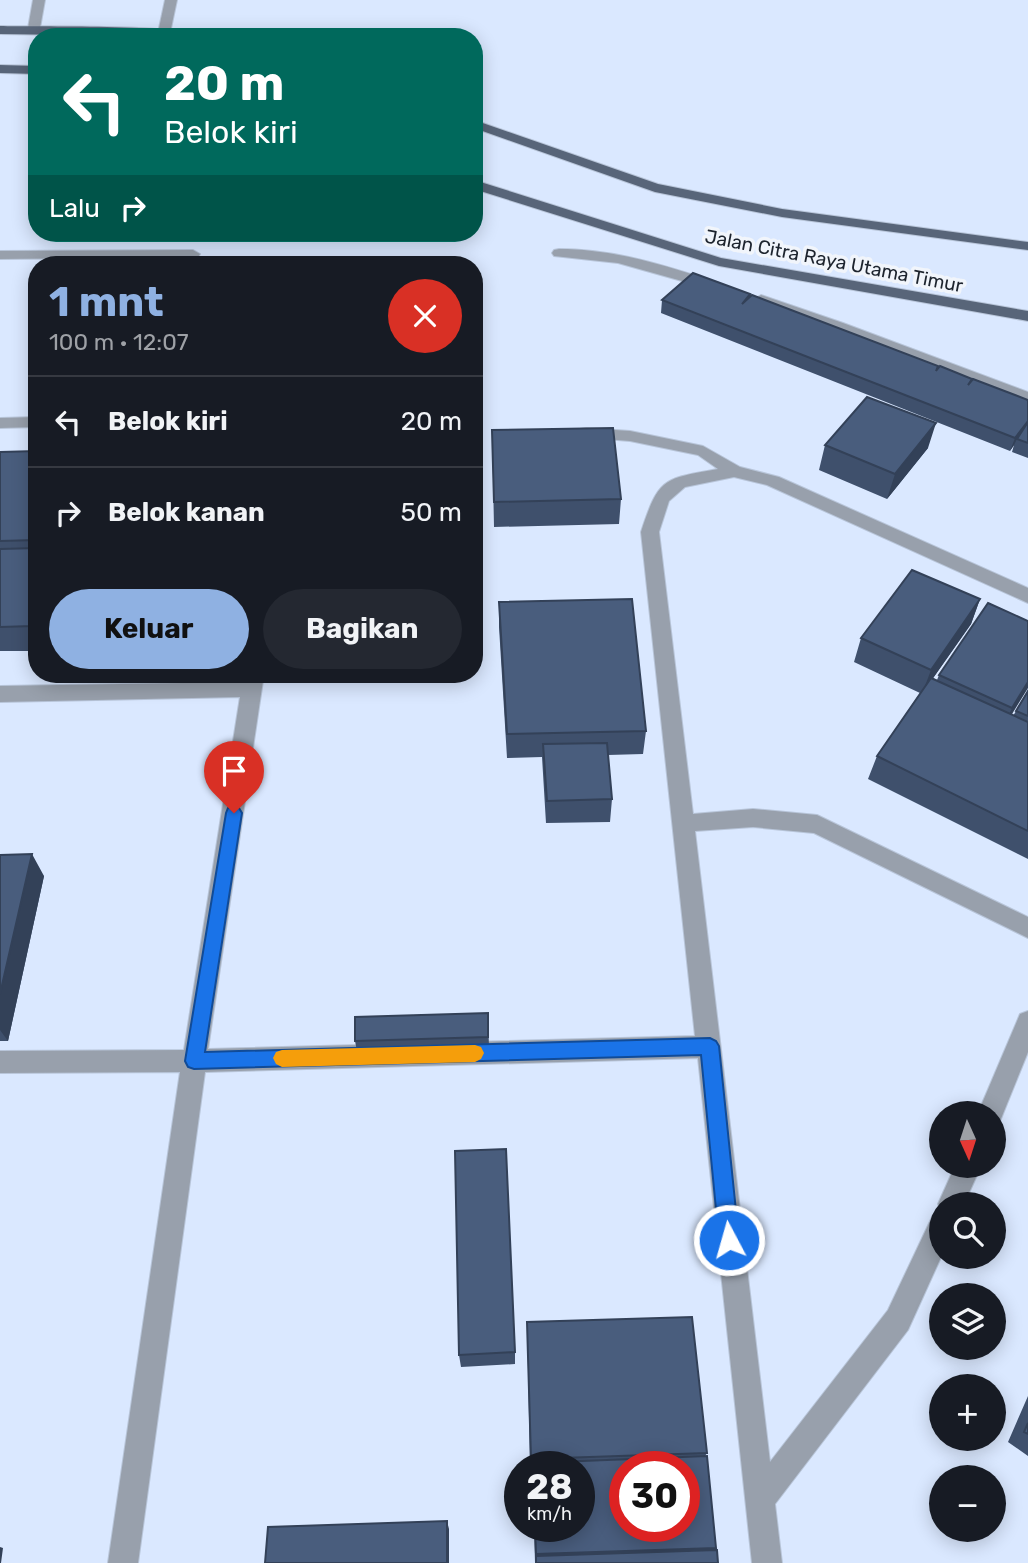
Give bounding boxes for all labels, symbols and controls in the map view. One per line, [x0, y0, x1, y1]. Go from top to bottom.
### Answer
text: 20 m [164, 54, 285, 112]
icon: left [49, 56, 140, 147]
text: Belok kiri [164, 113, 298, 151]
icon: right [114, 189, 152, 227]
text: Lalu [49, 193, 100, 224]
street label: Jalan Citra Raya Utama Timur [703, 225, 966, 297]
text: 1 mnt [49, 277, 164, 327]
button: close [388, 279, 462, 353]
text: 100 m · 12:07 [49, 328, 189, 356]
icon: left [49, 403, 87, 441]
text: Belok kiri [108, 406, 228, 437]
text: 20 m [401, 406, 462, 437]
icon: right [49, 494, 87, 532]
text: Belok kanan [108, 497, 265, 528]
text: 50 m [401, 497, 462, 528]
button: Keluar [49, 589, 249, 669]
button: Bagikan [263, 589, 462, 669]
pin [204, 741, 264, 813]
icon: arrive [215, 752, 253, 790]
north arrow [929, 1101, 1006, 1178]
map controls [929, 1101, 1006, 1542]
button: search [929, 1192, 1006, 1269]
position arrow [692, 1203, 766, 1277]
button: layers [929, 1283, 1006, 1360]
button: + [929, 1374, 1006, 1451]
speed limit sign: 30 [609, 1451, 700, 1542]
button: − [929, 1465, 1006, 1542]
text: 28 [526, 1466, 573, 1508]
text: km/h [527, 1503, 572, 1525]

